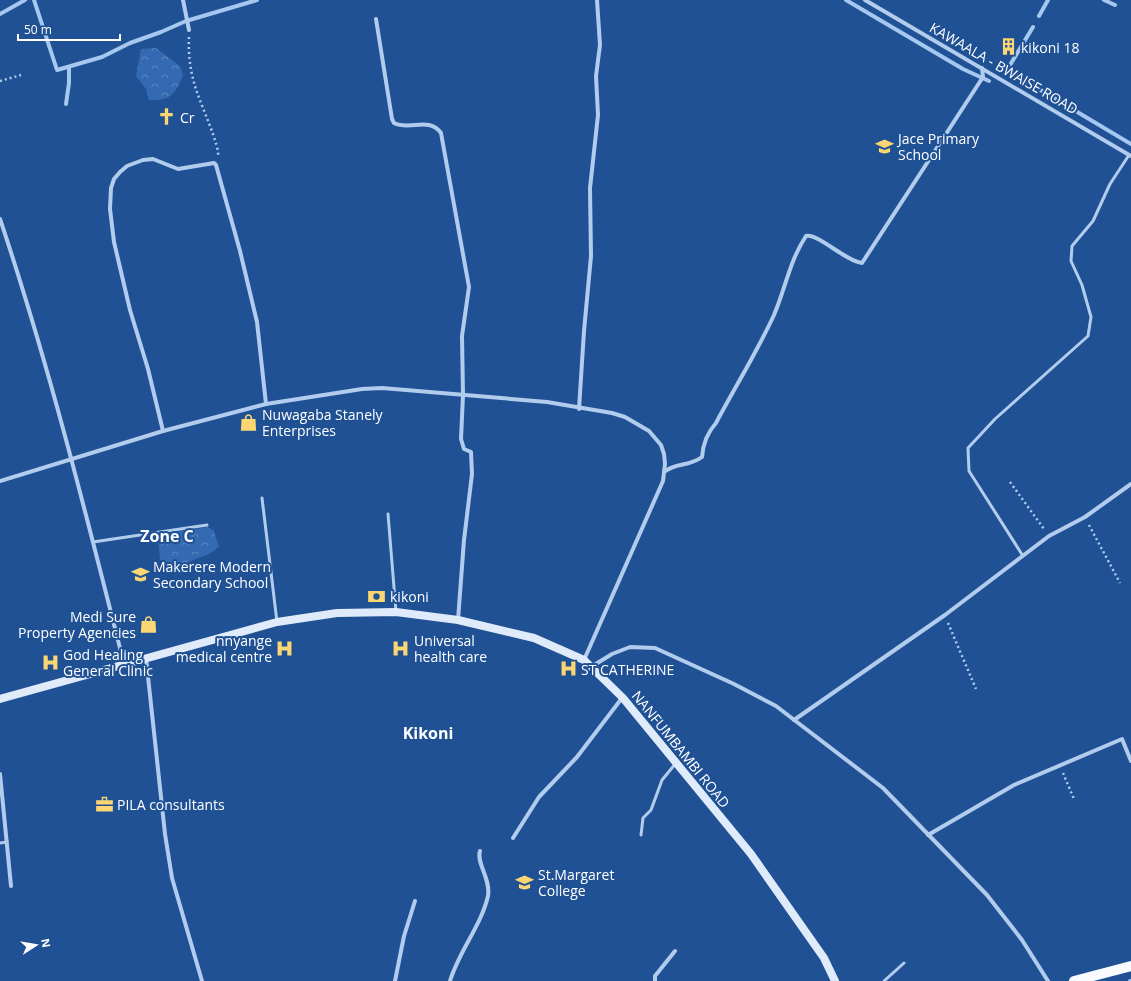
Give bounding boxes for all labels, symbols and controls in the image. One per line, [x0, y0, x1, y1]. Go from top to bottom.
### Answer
scale bar [18, 16, 120, 42]
street label: KAWAALA - BWAISE ROAD [926, 18, 1082, 118]
text: 50 m [24, 21, 52, 38]
building icon: kikoni 18 [998, 37, 1018, 57]
place label: kikoni 18 [1021, 38, 1079, 57]
church icon: Cr [157, 107, 177, 127]
place label: Cr [180, 108, 195, 127]
place label: Jace Primary School [896, 129, 980, 164]
school or university icon: Jace Primary School [875, 136, 895, 156]
place label: Nuwagaba Stanely Enterprises [262, 405, 384, 440]
shop icon: Nuwagaba Stanely Enterprises [239, 412, 259, 432]
district label: Zone C [140, 525, 194, 547]
place label: Makerere Modern Secondary School [153, 557, 271, 592]
school or university icon: Makerere Modern Secondary School [130, 564, 150, 584]
bank icon: kikoni [367, 586, 387, 606]
place label: kikoni [390, 587, 429, 606]
place label: Medi Sure Property Agencies [18, 607, 136, 642]
shop icon: Medi Sure Property Agencies [139, 614, 159, 634]
place label: nnyange medical centre [176, 631, 272, 666]
place label: Universal health care [414, 631, 487, 666]
hospital icon: nnyange medical centre [275, 638, 295, 658]
hospital icon: Universal health care [391, 638, 411, 658]
place label: God Healing General Clinic [63, 645, 153, 680]
hospital icon: God Healing General Clinic [40, 652, 60, 672]
hospital icon: ST CATHERINE [558, 659, 578, 679]
place label: ST CATHERINE [581, 660, 674, 679]
street label: NANFUMBAMBI ROAD [628, 686, 734, 812]
district label: Kikoni [403, 722, 453, 744]
office icon: PILA consultants [94, 794, 114, 814]
place label: PILA consultants [117, 795, 225, 814]
place label: St.Margaret College [538, 865, 614, 900]
school or university icon: St.Margaret College [515, 872, 535, 892]
north arrow [16, 925, 56, 965]
text: N [38, 937, 55, 949]

